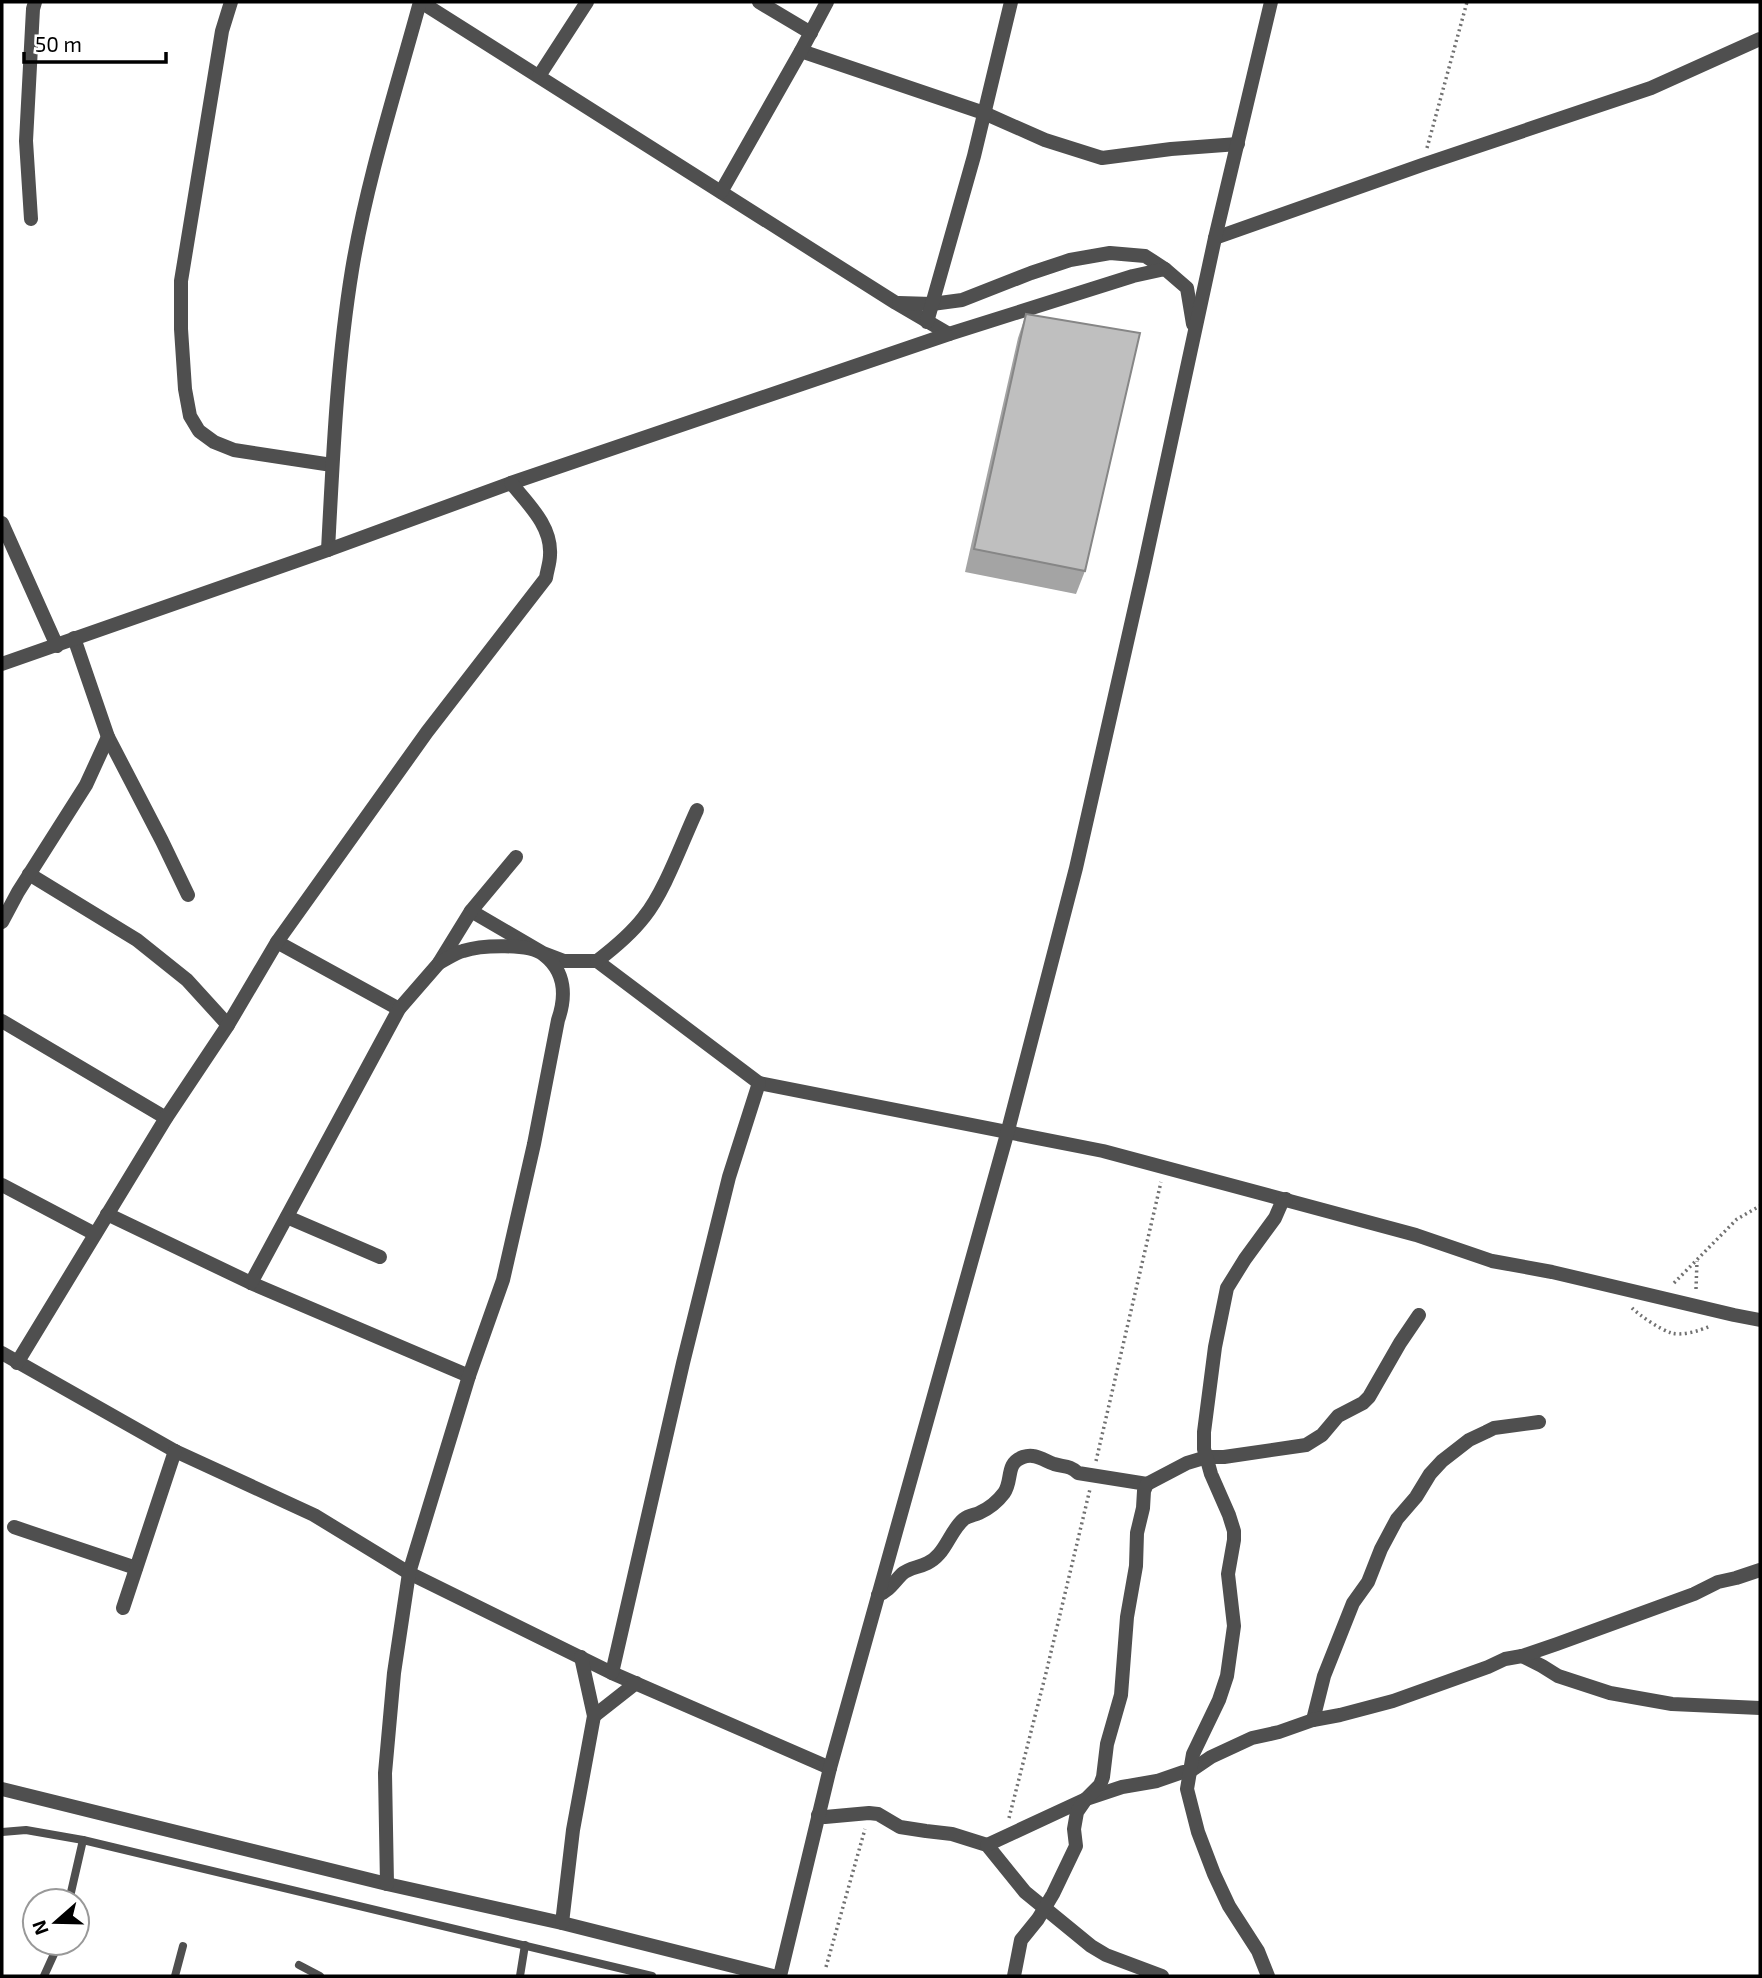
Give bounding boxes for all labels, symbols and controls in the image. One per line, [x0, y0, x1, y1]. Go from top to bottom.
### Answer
scale bar [24, 21, 166, 65]
text: 50 m [35, 31, 82, 56]
north arrow [21, 1887, 91, 1957]
text: N [26, 1918, 53, 1938]

